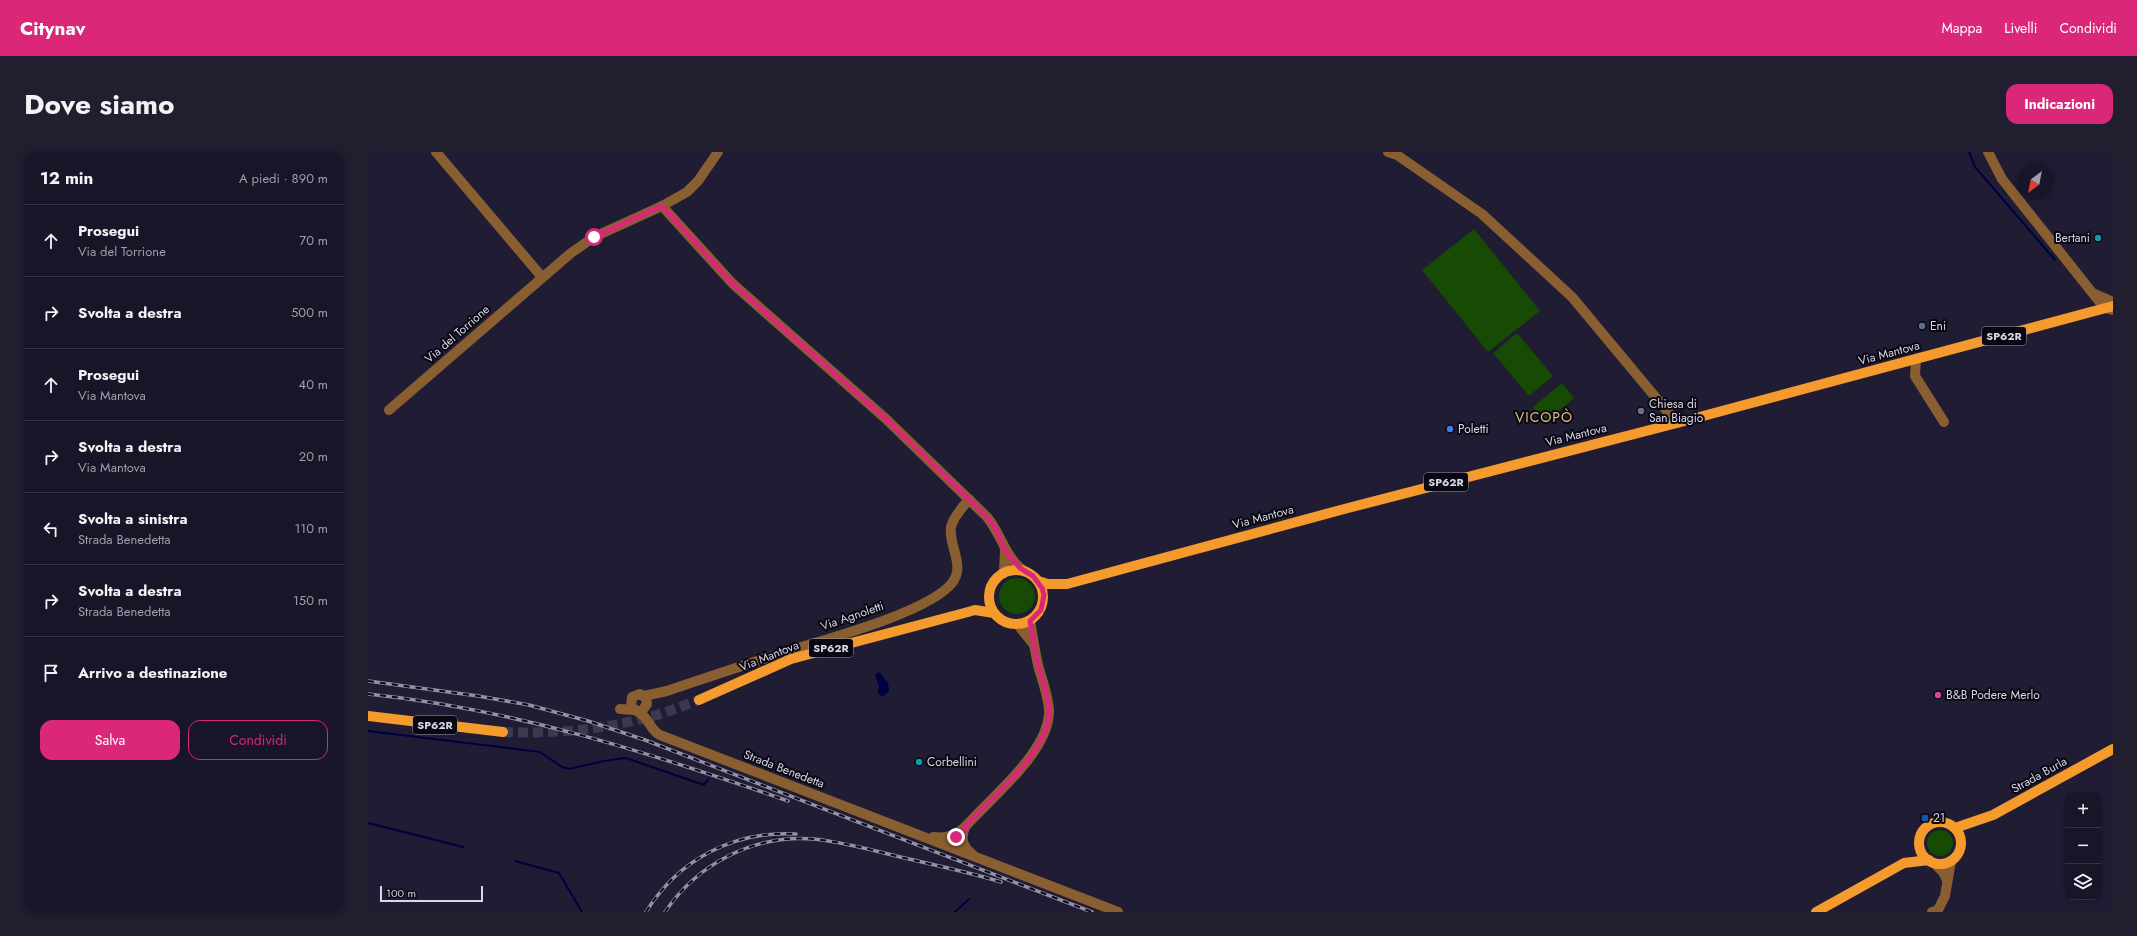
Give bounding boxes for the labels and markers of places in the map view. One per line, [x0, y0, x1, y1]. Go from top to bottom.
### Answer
place label: Bertani [2055, 229, 2090, 247]
marker: Bertani [2093, 233, 2103, 243]
place label: Eni [1930, 317, 1946, 335]
marker: Eni [1917, 321, 1927, 331]
place label: Chiesa di San Biagio [1649, 395, 1704, 427]
marker: Chiesa di San Biagio [1636, 406, 1646, 416]
place label: Poletti [1458, 420, 1489, 438]
marker: Poletti [1445, 424, 1455, 434]
place label: B&B Podere Merlo [1946, 686, 2040, 704]
marker: B&B Podere Merlo [1933, 690, 1943, 700]
place label: Corbellini [927, 753, 977, 771]
marker: Corbellini [914, 757, 924, 767]
place label: 21 [1933, 809, 1945, 827]
marker: 21 [1920, 813, 1930, 823]

